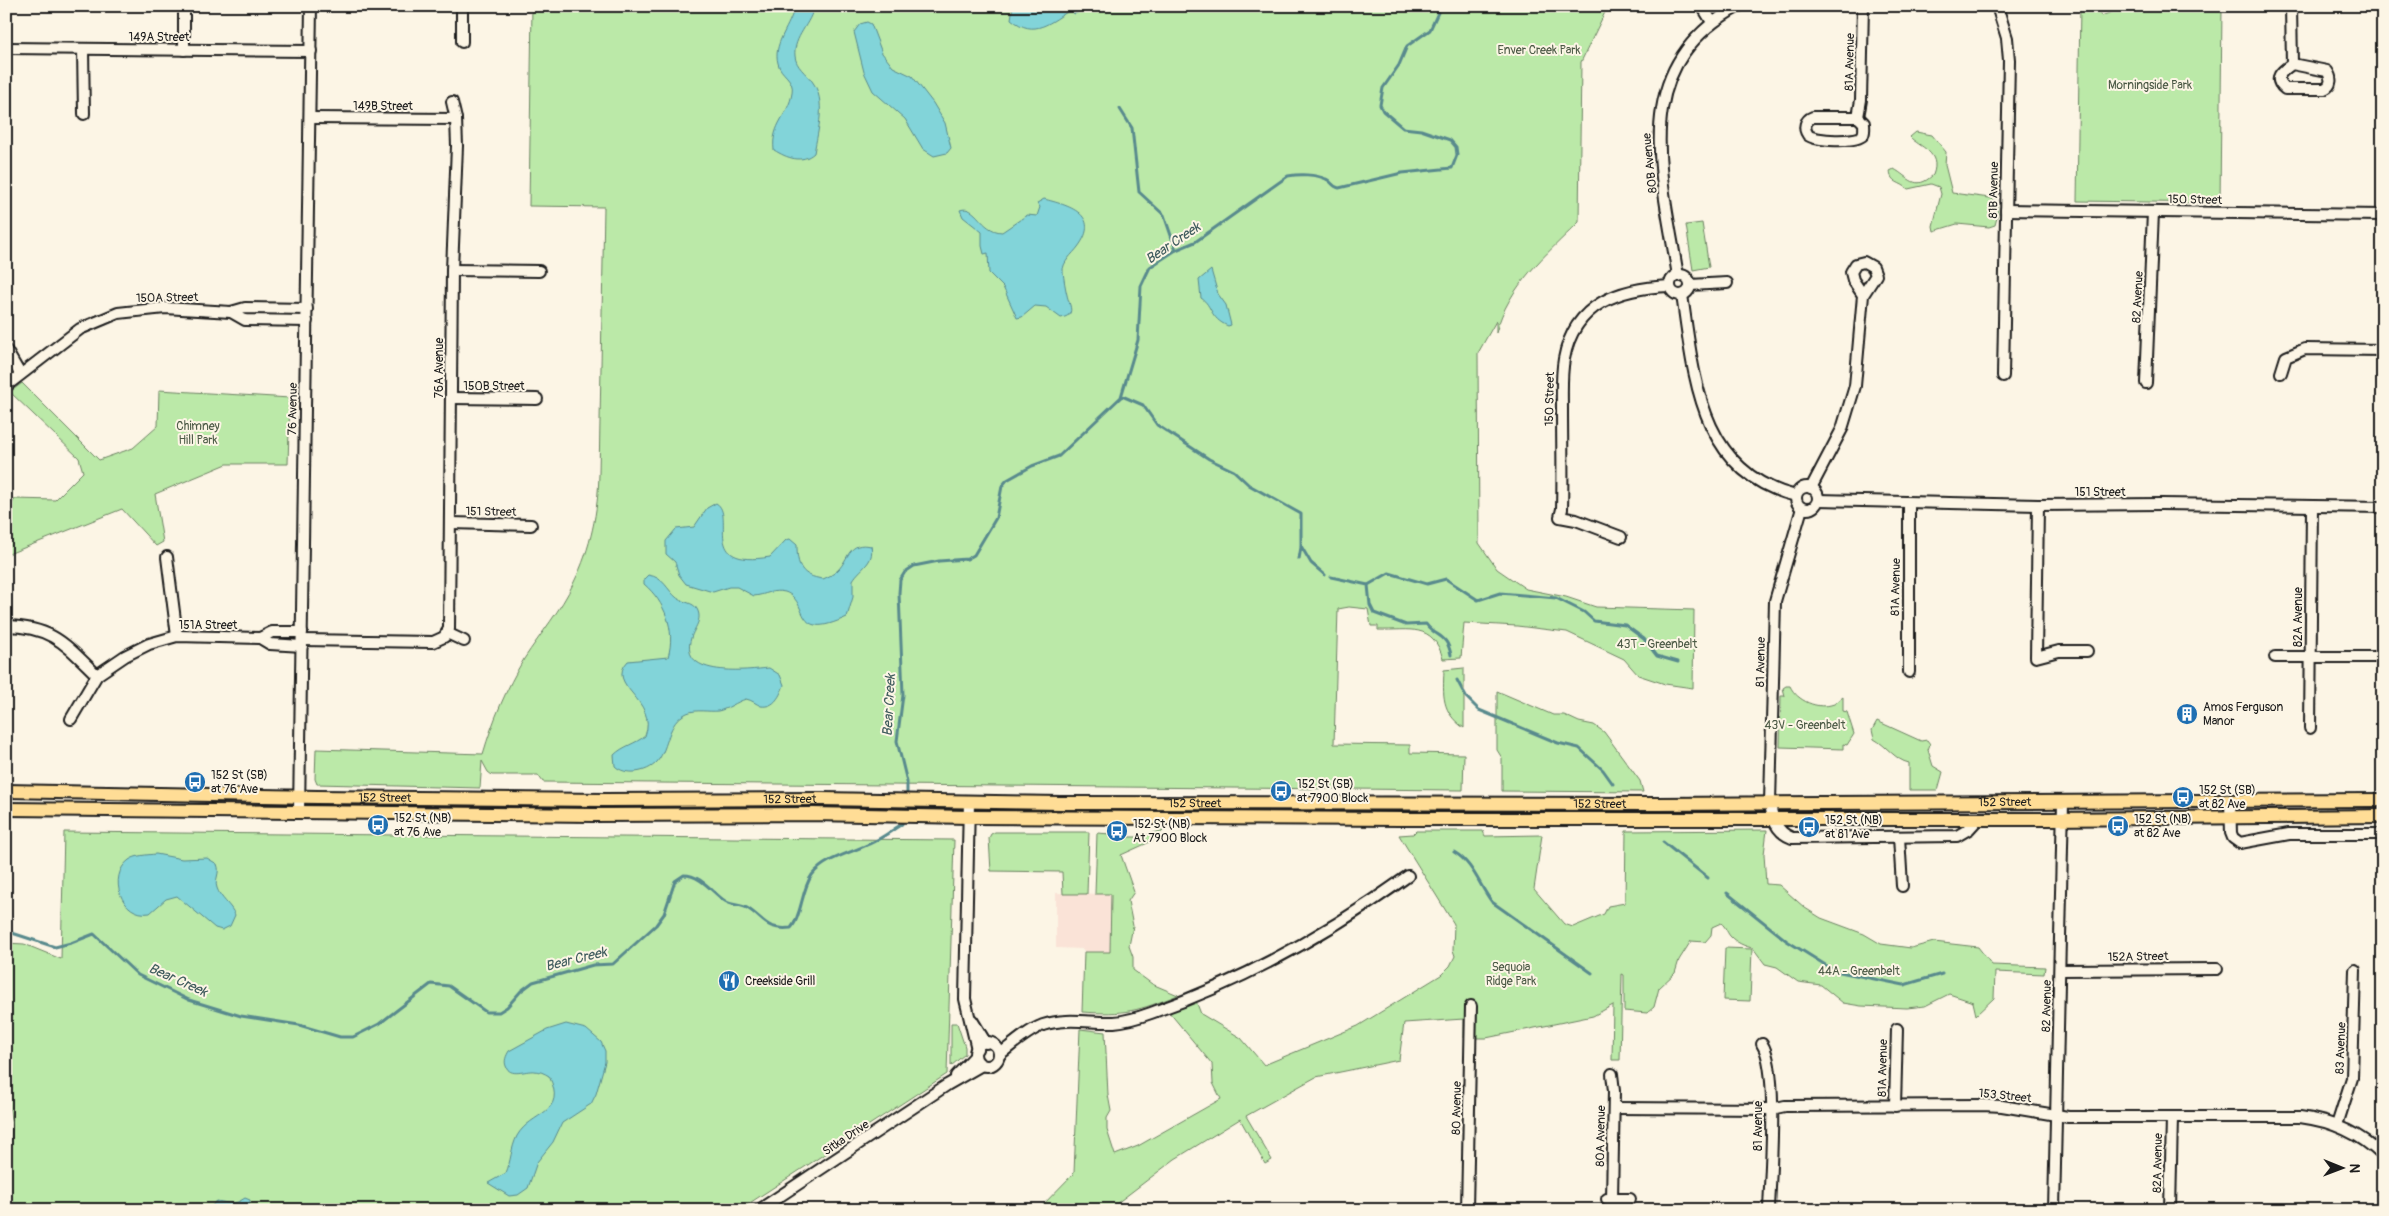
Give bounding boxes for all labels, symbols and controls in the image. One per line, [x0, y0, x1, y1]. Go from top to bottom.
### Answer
street label: 149A Street [129, 30, 190, 45]
street label: 81A Avenue [1842, 33, 1858, 91]
park label: Enver Creek Park [1497, 43, 1581, 58]
park label: Morningside Park [2108, 78, 2192, 93]
street label: 149B Street [353, 99, 413, 114]
street label: 80B Avenue [1639, 132, 1661, 194]
street label: 81B Avenue [1986, 161, 2002, 219]
street label: 150 Street [2168, 192, 2223, 208]
water label: Bear Creek [1142, 218, 1205, 267]
street label: 82 Avenue [2129, 270, 2147, 323]
street label: 150A Street [136, 290, 198, 306]
street label: 76A Avenue [432, 338, 447, 398]
street label: 150 Street [1542, 371, 1558, 426]
street label: 150B Street [463, 379, 525, 394]
street label: 76 Avenue [285, 382, 301, 436]
park label: Chimney Hill Park [176, 419, 220, 448]
street label: 151 Street [2074, 485, 2126, 500]
street label: 151 Street [465, 504, 517, 520]
street label: 81A Avenue [1888, 558, 1904, 616]
street label: 82A Avenue [2291, 587, 2306, 647]
street label: 151A Street [179, 618, 238, 633]
park label: 43T - Greenbelt [1617, 637, 1697, 652]
street label: 81 Avenue [1753, 637, 1769, 687]
water label: Bear Creek [879, 672, 899, 737]
place label: Amos Ferguson Manor [2203, 700, 2283, 729]
building icon: Amos Ferguson Manor [2175, 702, 2199, 726]
park label: 43V - Greenbelt [1764, 718, 1846, 733]
place label: 152 St (SB) at 76 Ave [211, 768, 268, 797]
bus stop icon: 152 St (SB) at 76 Ave [183, 770, 207, 794]
place label: 152 St (SB) at 7900 Block [1297, 777, 1368, 806]
bus stop icon: 152 St (SB) at 7900 Block [1269, 779, 1293, 803]
place label: 152 St (SB) at 82 Ave [2199, 783, 2256, 812]
bus stop icon: 152 St (SB) at 82 Ave [2171, 785, 2195, 809]
street label: 152 Street [358, 790, 412, 805]
street label: 152 Street [763, 792, 817, 807]
street label: 152 Street [1978, 794, 2032, 810]
street label: 152 Street [1168, 796, 1222, 811]
street label: 152 Street [1573, 796, 1627, 811]
place label: 152 St (NB) at 76 Ave [394, 811, 452, 840]
place label: 152 St (NB) at 82 Ave [2134, 812, 2192, 841]
bus stop icon: 152 St (NB) at 76 Ave [366, 813, 390, 837]
place label: 152 St (NB) at 81 Ave [1825, 813, 1883, 842]
bus stop icon: 152 St (NB) at 82 Ave [2106, 814, 2130, 838]
bus stop icon: 152 St (NB) at 81 Ave [1797, 815, 1821, 839]
place label: 152 St (NB) At 7900 Block [1133, 817, 1207, 846]
bus stop icon: 152 St (NB) At 7900 Block [1105, 819, 1129, 843]
water label: Bear Creek [544, 943, 609, 975]
street label: 152A Street [2107, 949, 2169, 965]
water label: Bear Creek [146, 960, 211, 1001]
park label: Sequoia Ridge Park [1486, 960, 1536, 989]
park label: 44A - Greenbelt [1818, 964, 1900, 979]
restaurant icon: Creekside Grill [717, 969, 741, 993]
place label: Creekside Grill [745, 974, 816, 989]
street label: 82 Avenue [2039, 980, 2055, 1032]
street label: 83 Avenue [2333, 1022, 2349, 1074]
street label: 81A Avenue [1875, 1039, 1891, 1097]
street label: 80 Avenue [1449, 1081, 1465, 1135]
street label: 153 Street [1978, 1086, 2032, 1106]
street label: 81 Avenue [1751, 1101, 1766, 1151]
street label: 80A Avenue [1593, 1105, 1609, 1167]
street label: Sitka Drive [820, 1117, 872, 1159]
street label: 82A Avenue [2150, 1133, 2166, 1193]
north arrow [2316, 1144, 2366, 1194]
text: N [2346, 1163, 2363, 1173]

